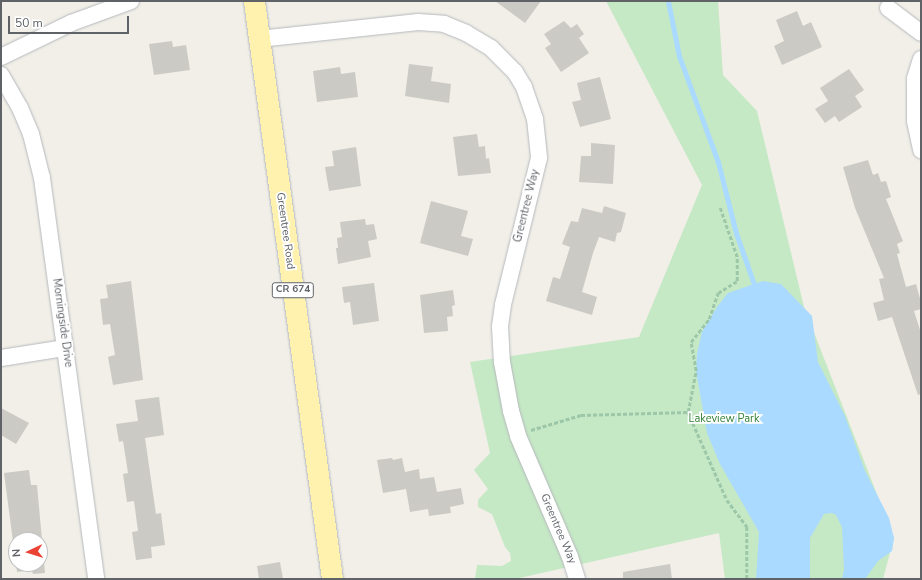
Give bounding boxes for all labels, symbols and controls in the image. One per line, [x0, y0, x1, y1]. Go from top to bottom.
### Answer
scale bar [10, 8, 131, 34]
text: 50 m [15, 15, 43, 31]
street label: Greentree Way [512, 168, 542, 244]
street label: Greentree Road [273, 192, 297, 270]
street label: Morningside Drive [49, 278, 75, 368]
road number: CR 674 [271, 282, 315, 298]
park label: Lakeview Park [689, 412, 759, 426]
street label: Greentree Way [537, 492, 579, 566]
north arrow [8, 532, 48, 572]
text: N [9, 548, 24, 557]

